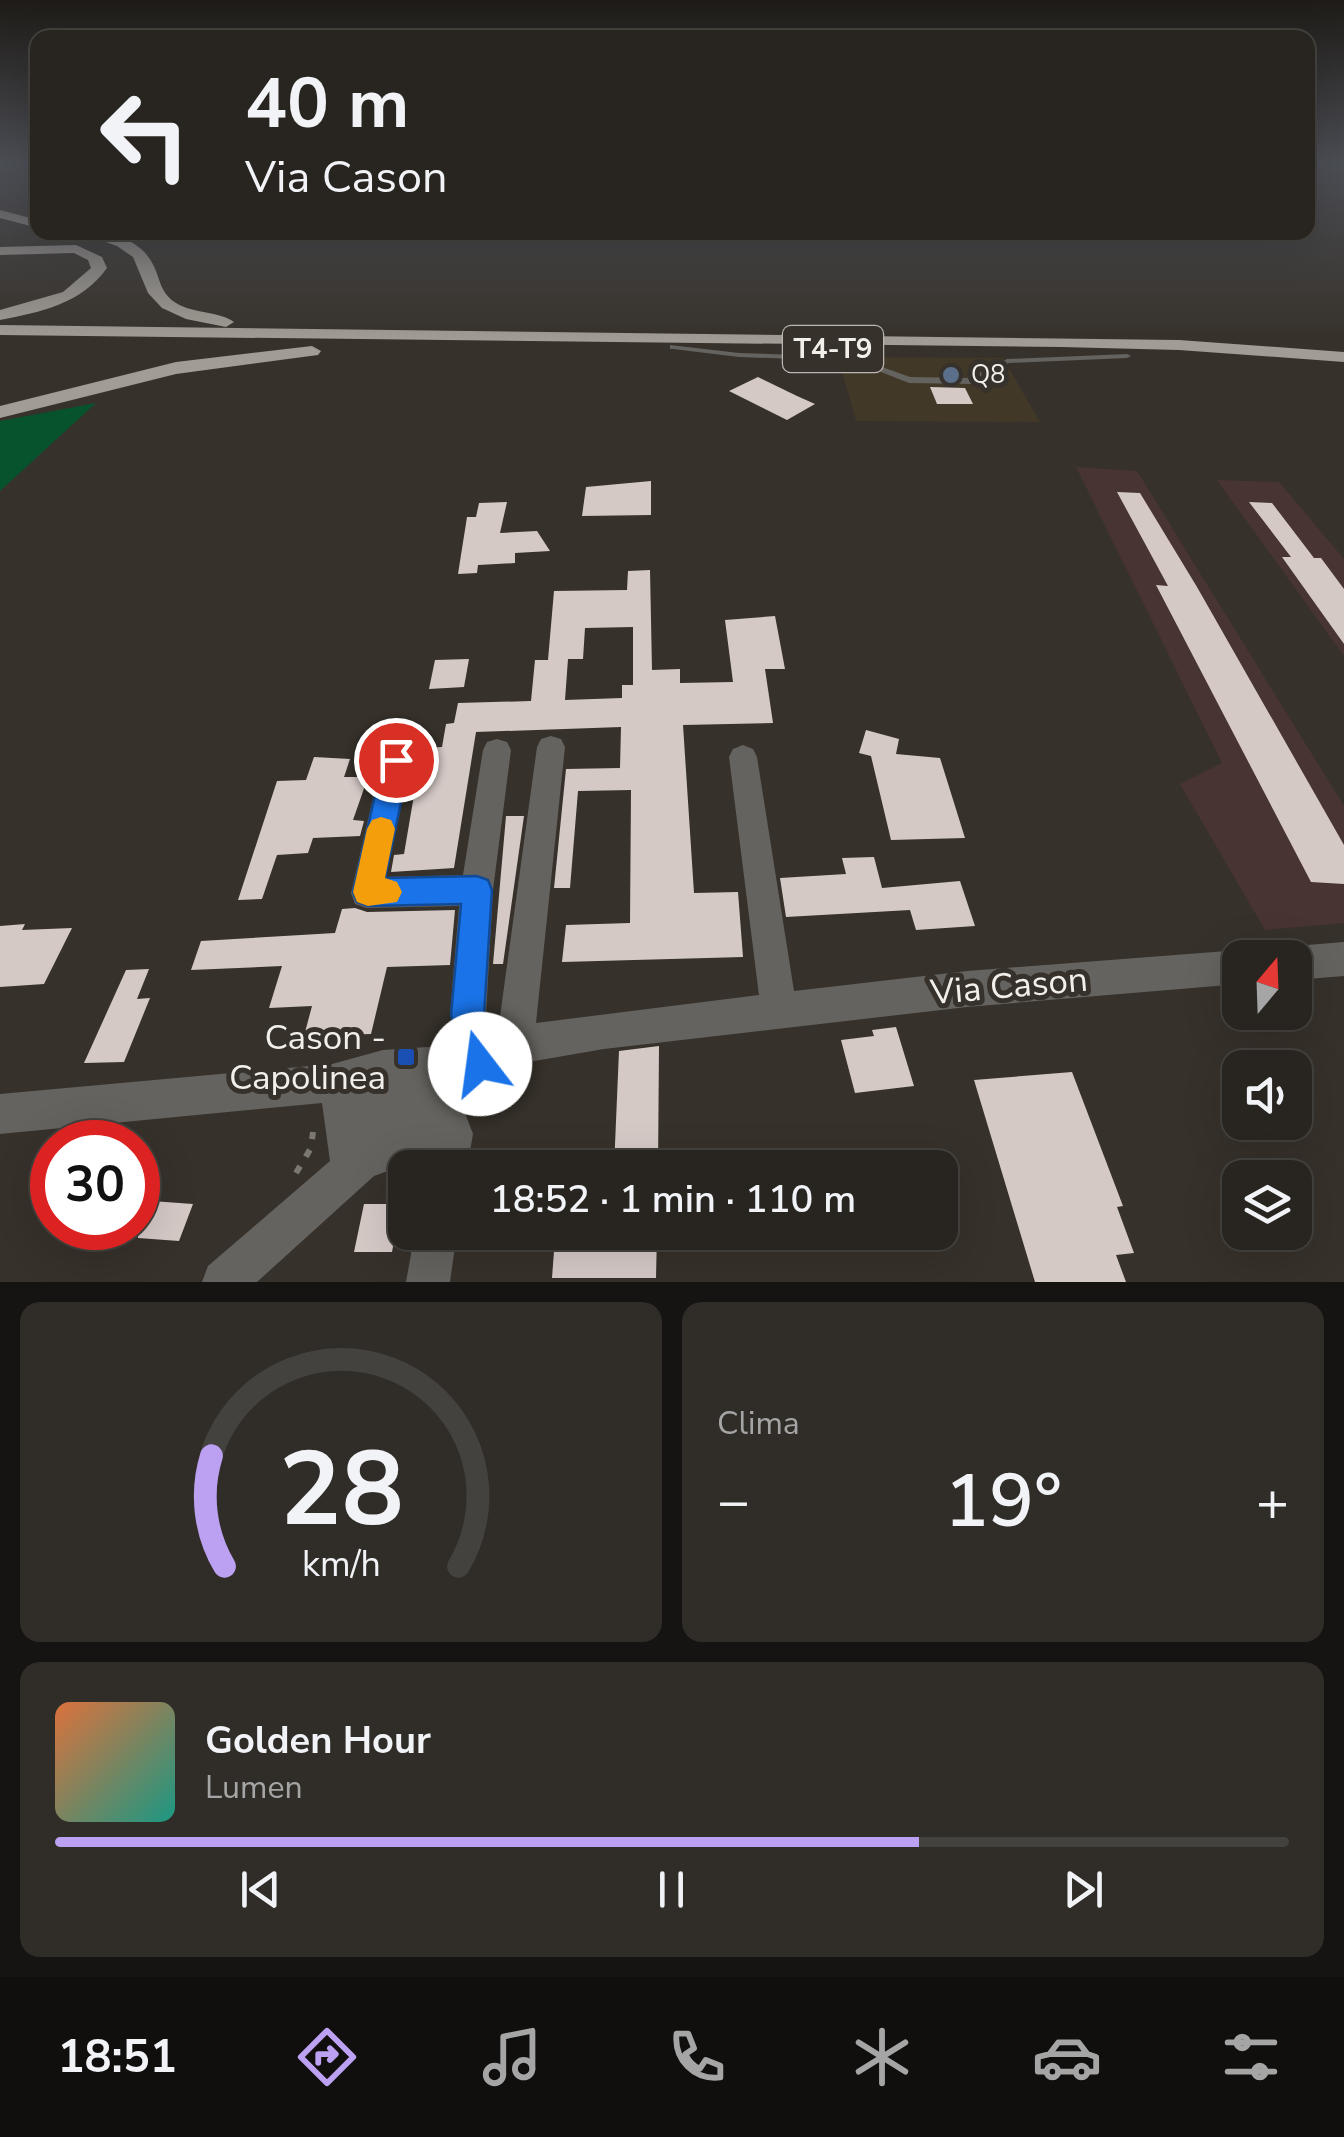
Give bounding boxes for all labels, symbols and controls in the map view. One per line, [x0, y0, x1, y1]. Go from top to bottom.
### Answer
text: 40 m [245, 56, 409, 152]
icon: left [80, 70, 210, 200]
text: Via Cason [245, 147, 447, 208]
road number: T4-T9 [783, 326, 883, 372]
place label: Q8 [971, 358, 1005, 392]
marker: Q8 [940, 364, 962, 386]
pin [354, 718, 439, 803]
icon: arrive [369, 733, 424, 788]
north arrow [1222, 940, 1312, 1030]
map controls [1222, 940, 1312, 1250]
street label: Via Cason [928, 956, 1089, 1016]
position arrow [428, 1012, 532, 1116]
place label: Cason - Capolinea [229, 1014, 386, 1101]
marker: Cason - Capolinea [395, 1046, 417, 1068]
button: sound [1222, 1050, 1312, 1140]
speed limit sign: 30 [30, 1120, 160, 1250]
button: layers [1222, 1160, 1312, 1250]
text: 18:52 · 1 min · 110 m [490, 1174, 856, 1225]
text: Clima [717, 1402, 800, 1445]
text: 28 [279, 1419, 403, 1561]
text: 19° [944, 1450, 1062, 1552]
text: − [717, 1464, 750, 1539]
text: + [1256, 1464, 1289, 1539]
text: km/h [302, 1540, 380, 1589]
text: Golden Hour [205, 1715, 431, 1766]
text: Lumen [205, 1766, 303, 1809]
icon: previous [233, 1862, 288, 1917]
icon: pause [644, 1862, 699, 1917]
icon: next [1056, 1862, 1111, 1917]
icon: directions [292, 2022, 362, 2092]
icon: music [477, 2022, 547, 2092]
icon: phone [662, 2022, 732, 2092]
icon: climate [847, 2022, 917, 2092]
icon: car [1032, 2022, 1102, 2092]
icon: filters [1216, 2022, 1286, 2092]
text: 18:51 [57, 2027, 177, 2088]

